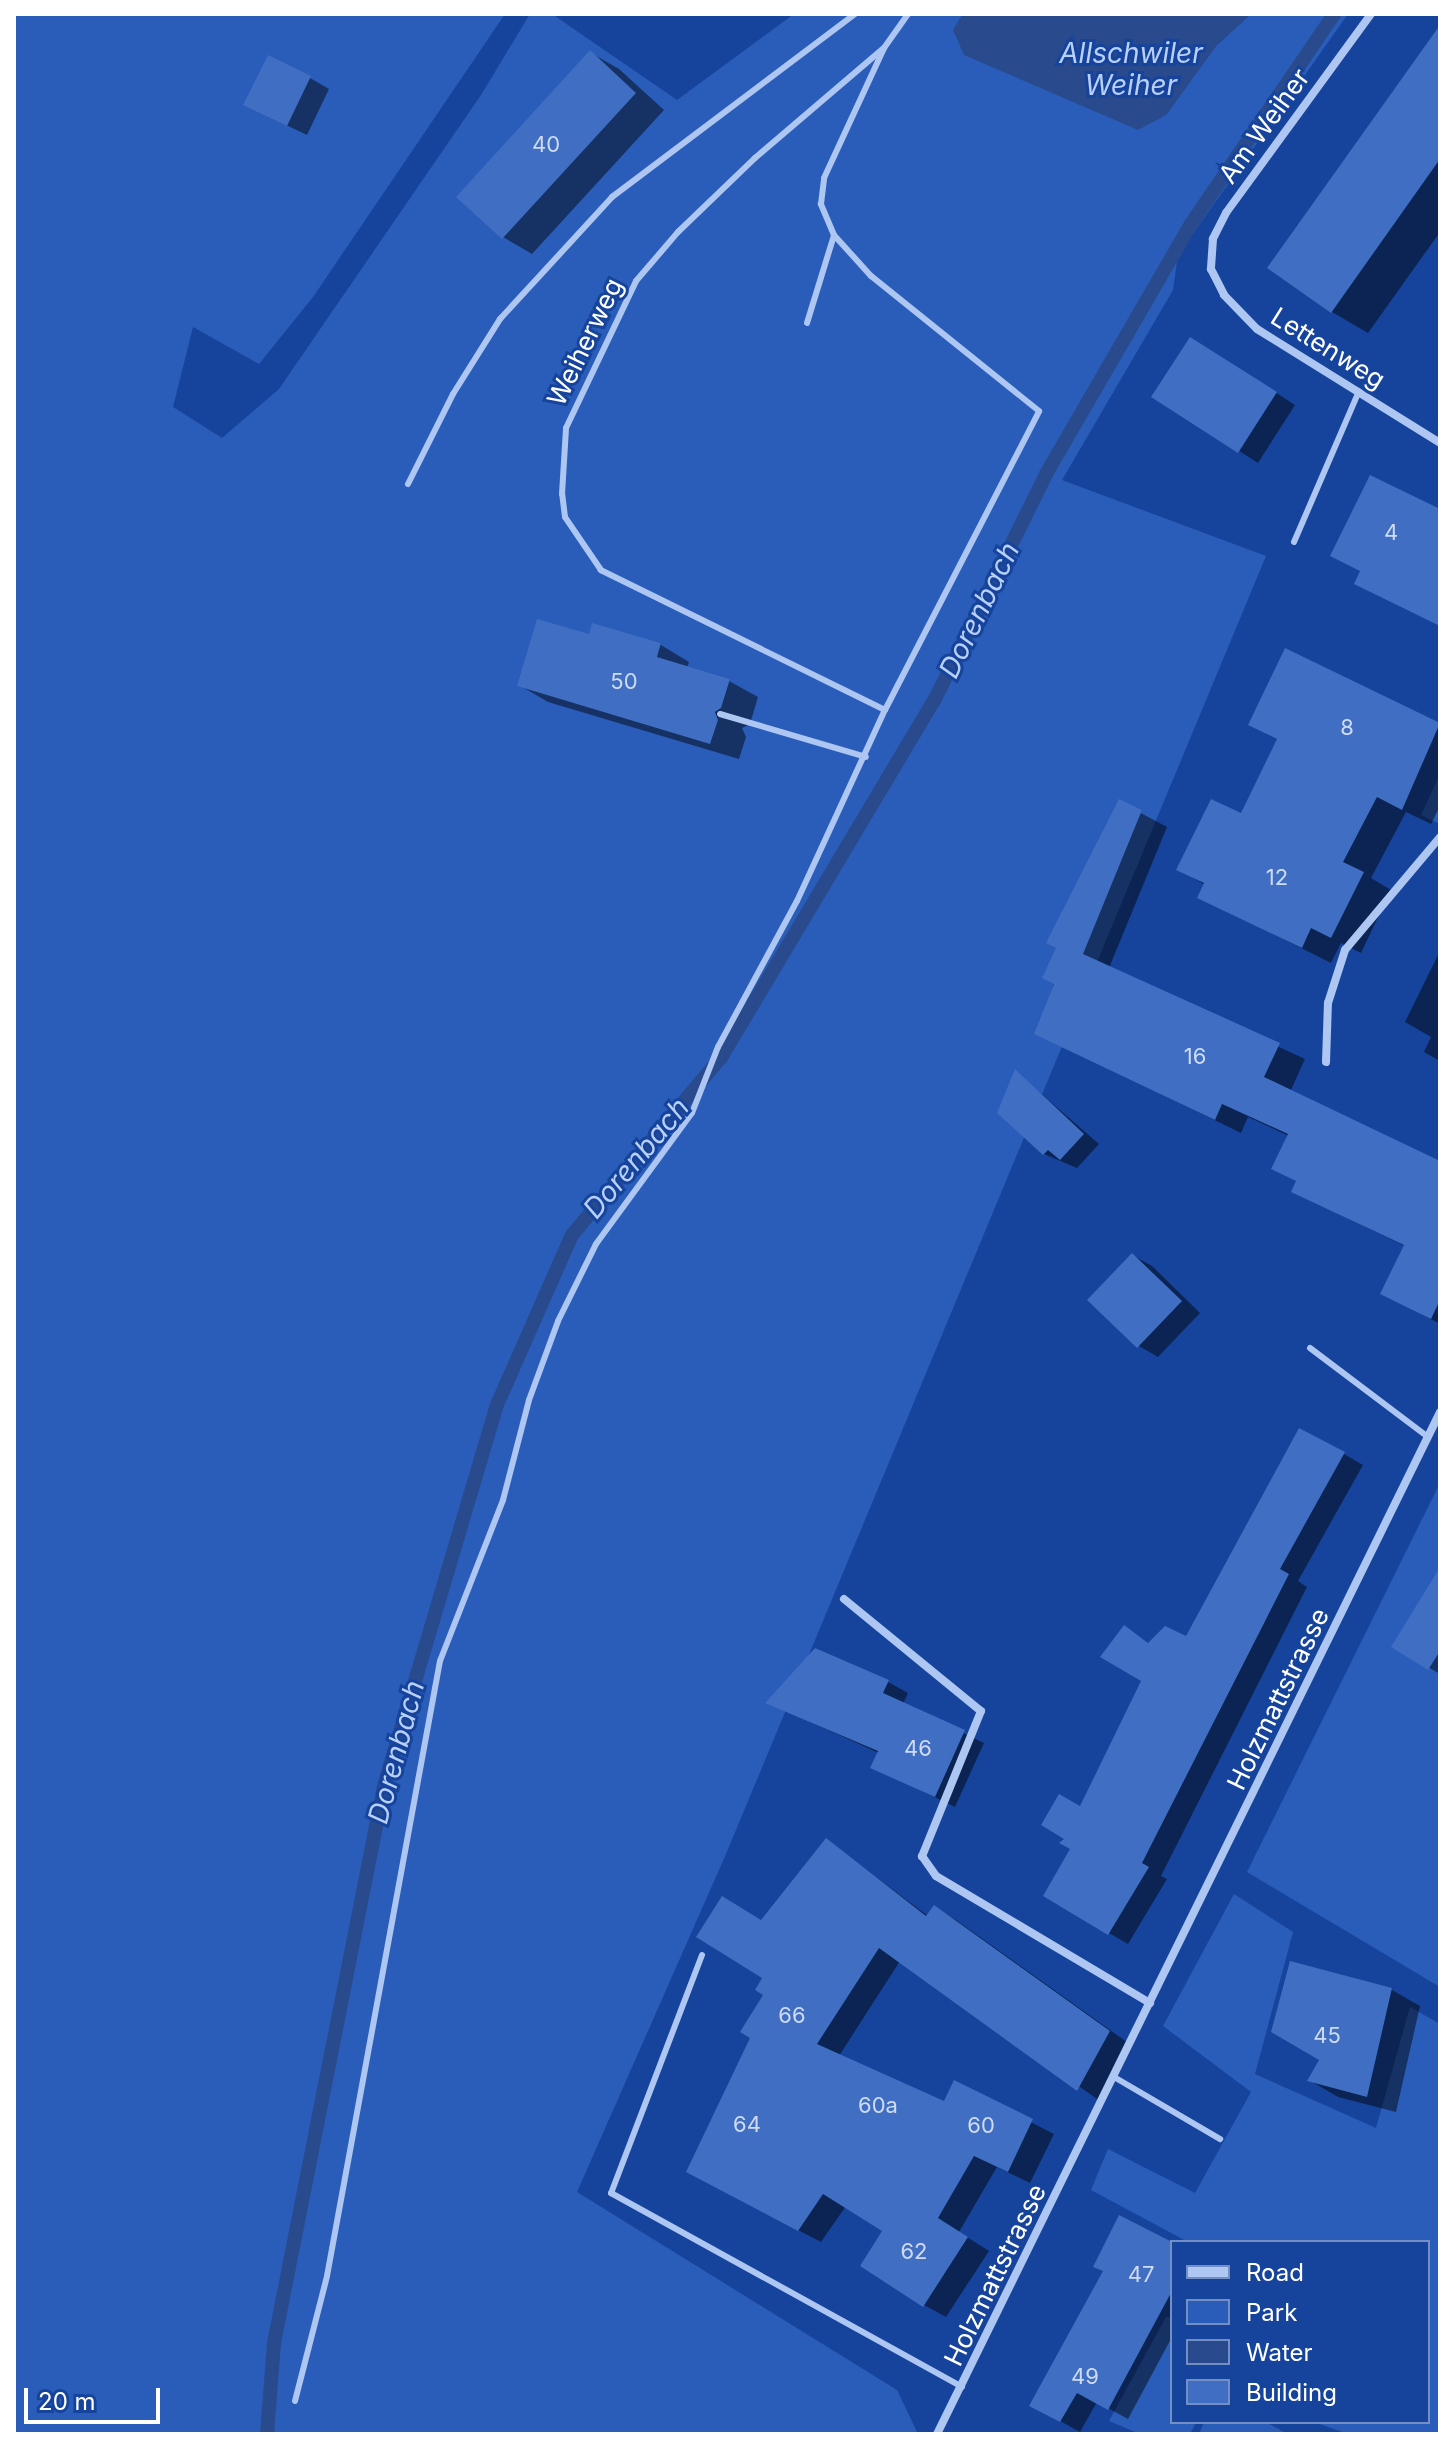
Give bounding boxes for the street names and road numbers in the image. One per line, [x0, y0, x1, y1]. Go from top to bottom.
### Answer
street label: Am Weiher [1212, 63, 1316, 189]
street label: Weiherweg [541, 273, 629, 411]
street label: Lettenweg [1265, 301, 1391, 395]
street label: Holzmattstrasse [1221, 1603, 1335, 1795]
street label: Holzmattstrasse [938, 2179, 1052, 2371]

